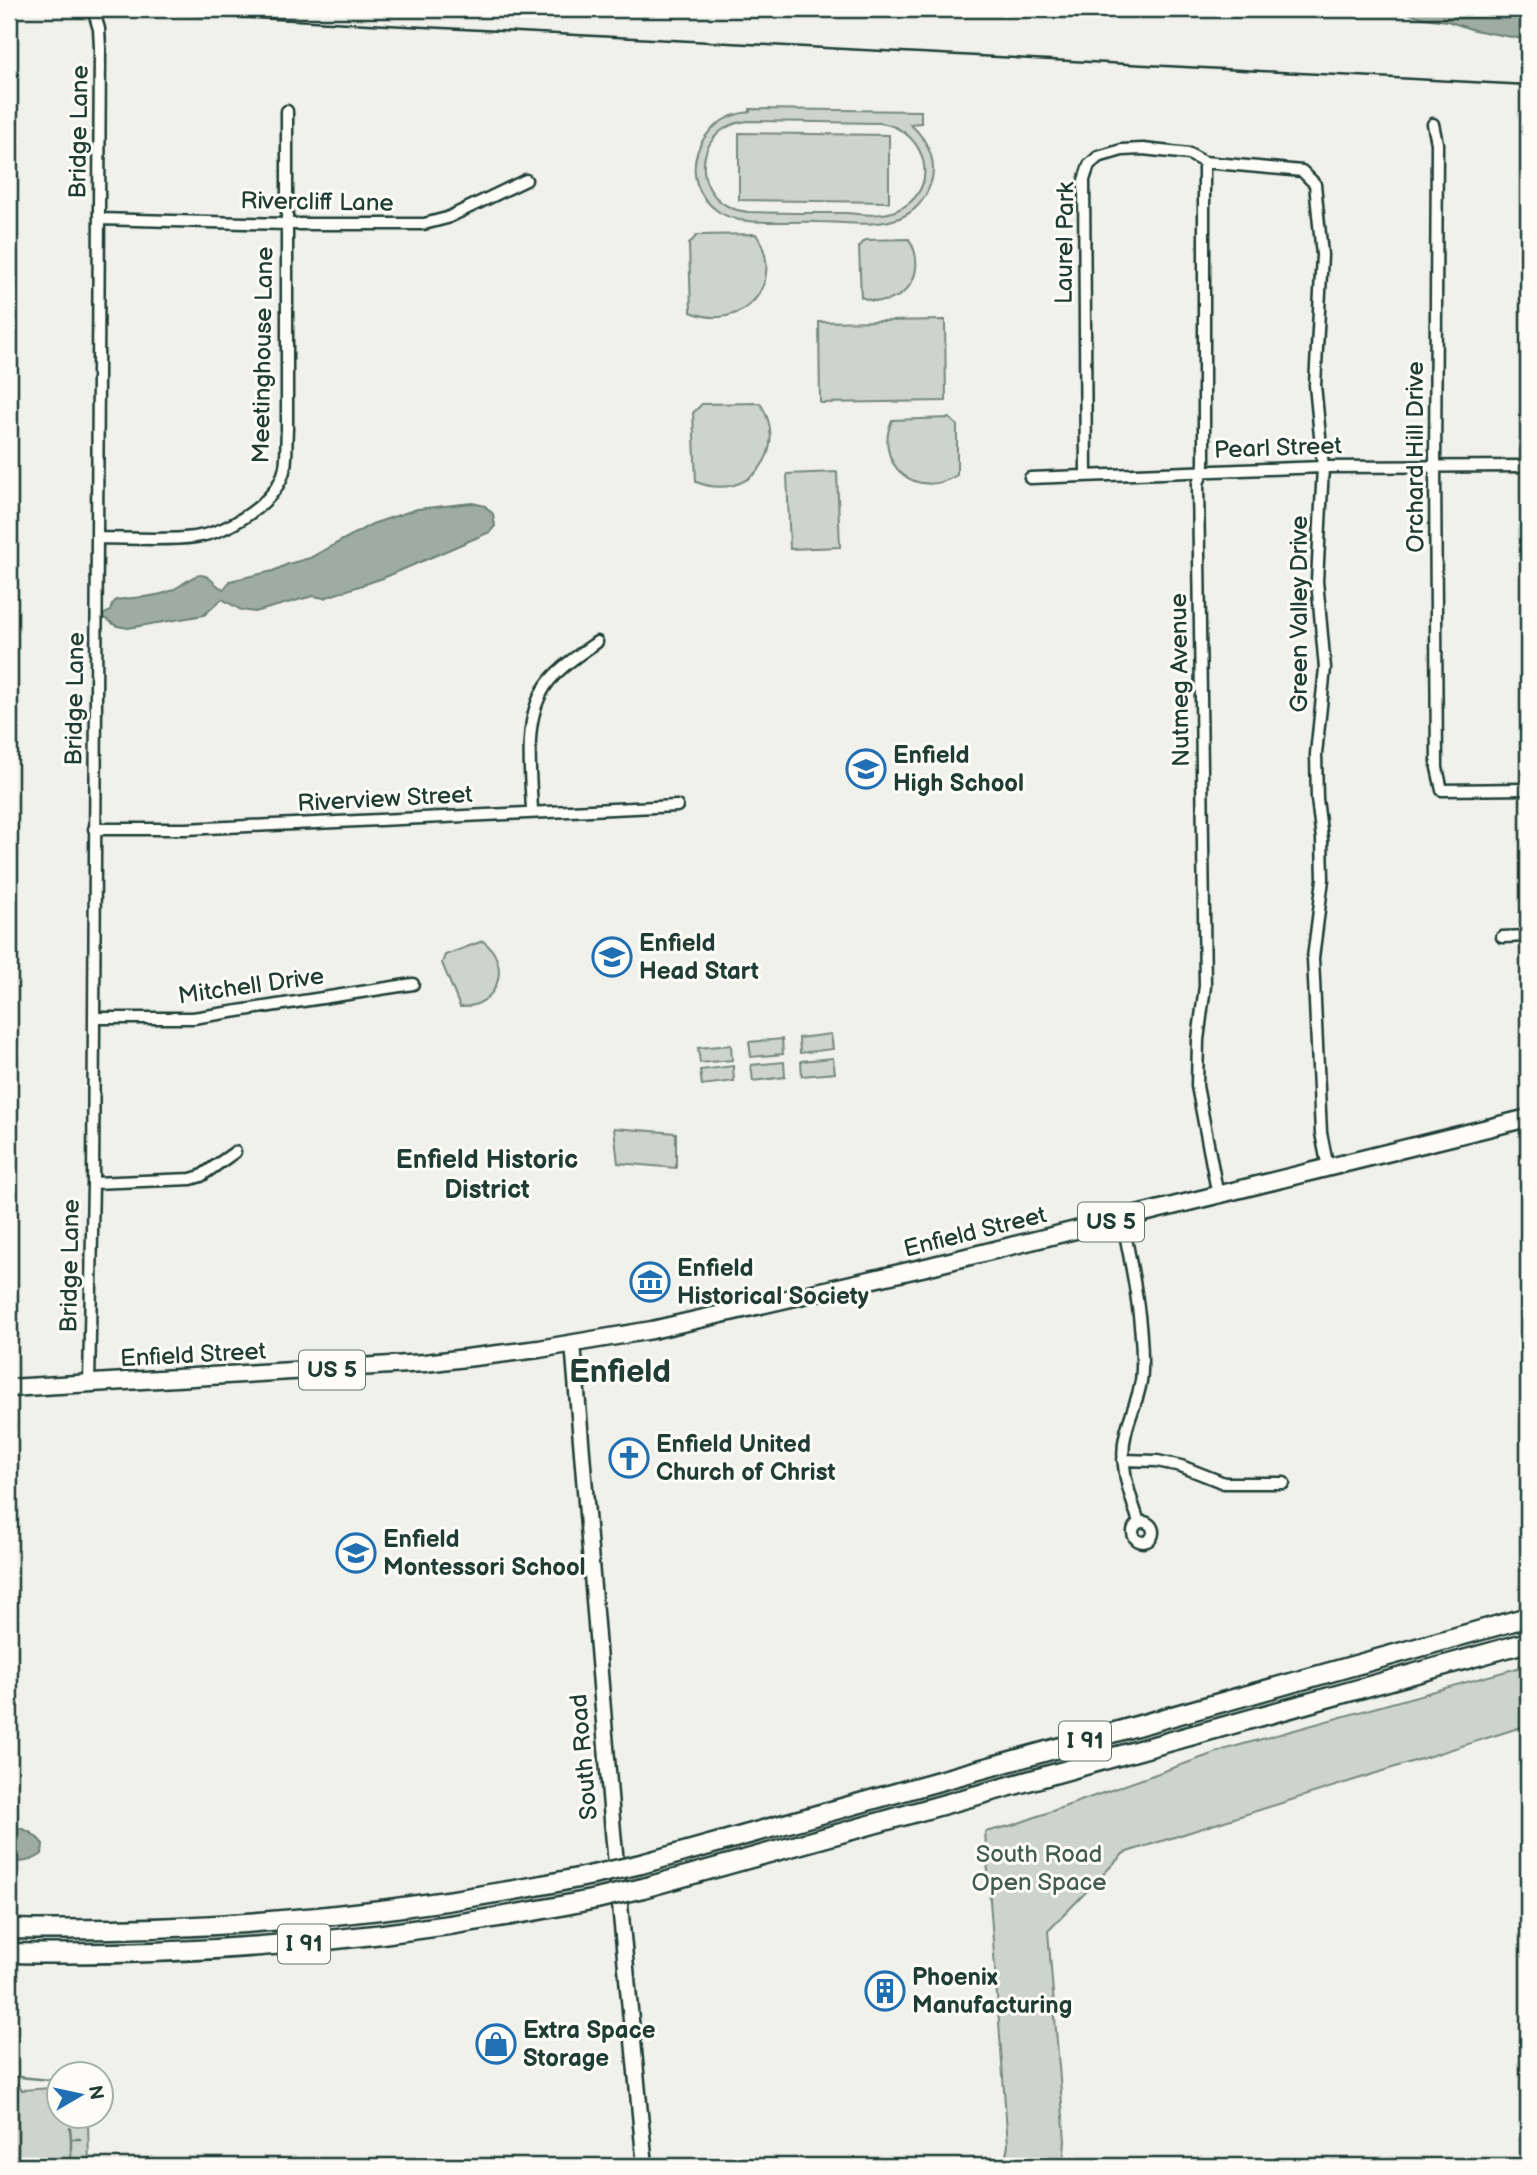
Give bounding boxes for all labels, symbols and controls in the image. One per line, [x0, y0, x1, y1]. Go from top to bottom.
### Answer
street label: Bridge Lane [63, 65, 95, 199]
street label: Laurel Park [1049, 181, 1081, 304]
street label: Rivercliff Lane [240, 186, 394, 218]
street label: Meetinghouse Lane [247, 246, 279, 464]
street label: Orchard Hill Drive [1401, 361, 1430, 553]
street label: Pearl Street [1214, 431, 1343, 465]
street label: Green Valley Drive [1285, 515, 1314, 713]
street label: Nutmeg Avenue [1164, 593, 1196, 767]
street label: Bridge Lane [59, 632, 91, 766]
place label: Enfield High School [893, 741, 1024, 798]
school or university icon: Enfield High School [845, 748, 887, 790]
street label: Riverview Street [297, 780, 474, 818]
place label: Enfield Head Start [639, 929, 759, 986]
school or university icon: Enfield Head Start [591, 936, 633, 978]
street label: Mitchell Drive [176, 961, 326, 1011]
district label: Enfield Historic District [396, 1145, 578, 1206]
street label: Bridge Lane [54, 1199, 86, 1333]
street label: Enfield Street [901, 1200, 1050, 1264]
road number: US 5 [1078, 1203, 1144, 1242]
place label: Enfield Historical Society [677, 1254, 869, 1311]
museum icon: Enfield Historical Society [629, 1261, 671, 1303]
street label: Enfield Street [119, 1337, 267, 1373]
road number: US 5 [299, 1350, 365, 1390]
district label: Enfield [569, 1353, 671, 1392]
place label: Enfield United Church of Christ [656, 1430, 836, 1487]
church icon: Enfield United Church of Christ [608, 1437, 650, 1479]
place label: Enfield Montessori School [383, 1525, 586, 1582]
school or university icon: Enfield Montessori School [335, 1532, 377, 1574]
street label: South Road [564, 1693, 604, 1821]
road number: I 91 [1059, 1722, 1111, 1760]
park label: South Road Open Space [972, 1840, 1107, 1897]
road number: I 91 [278, 1924, 330, 1964]
place label: Phoenix Manufacturing [912, 1963, 1072, 2020]
building icon: Phoenix Manufacturing [864, 1970, 906, 2012]
place label: Extra Space Storage [523, 2016, 656, 2073]
shop icon: Extra Space Storage [475, 2023, 517, 2065]
north arrow [46, 2060, 116, 2130]
text: N [83, 2084, 108, 2101]

